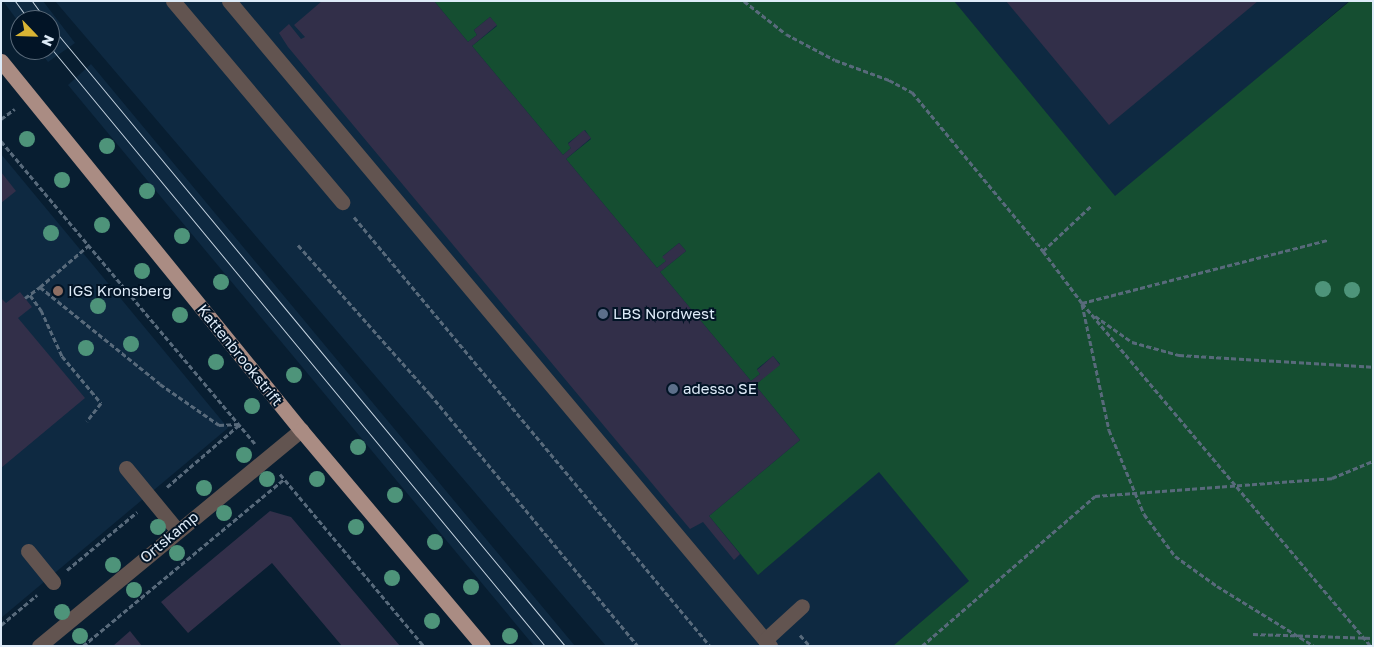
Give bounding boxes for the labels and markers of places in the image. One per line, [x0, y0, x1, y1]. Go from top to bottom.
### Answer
place label: IGS Kronsberg [68, 282, 172, 300]
marker: IGS Kronsberg [52, 285, 64, 297]
place label: LBS Nordwest [613, 305, 715, 323]
marker: LBS Nordwest [597, 308, 609, 320]
place label: adesso SE [683, 380, 757, 398]
marker: adesso SE [667, 383, 679, 395]

